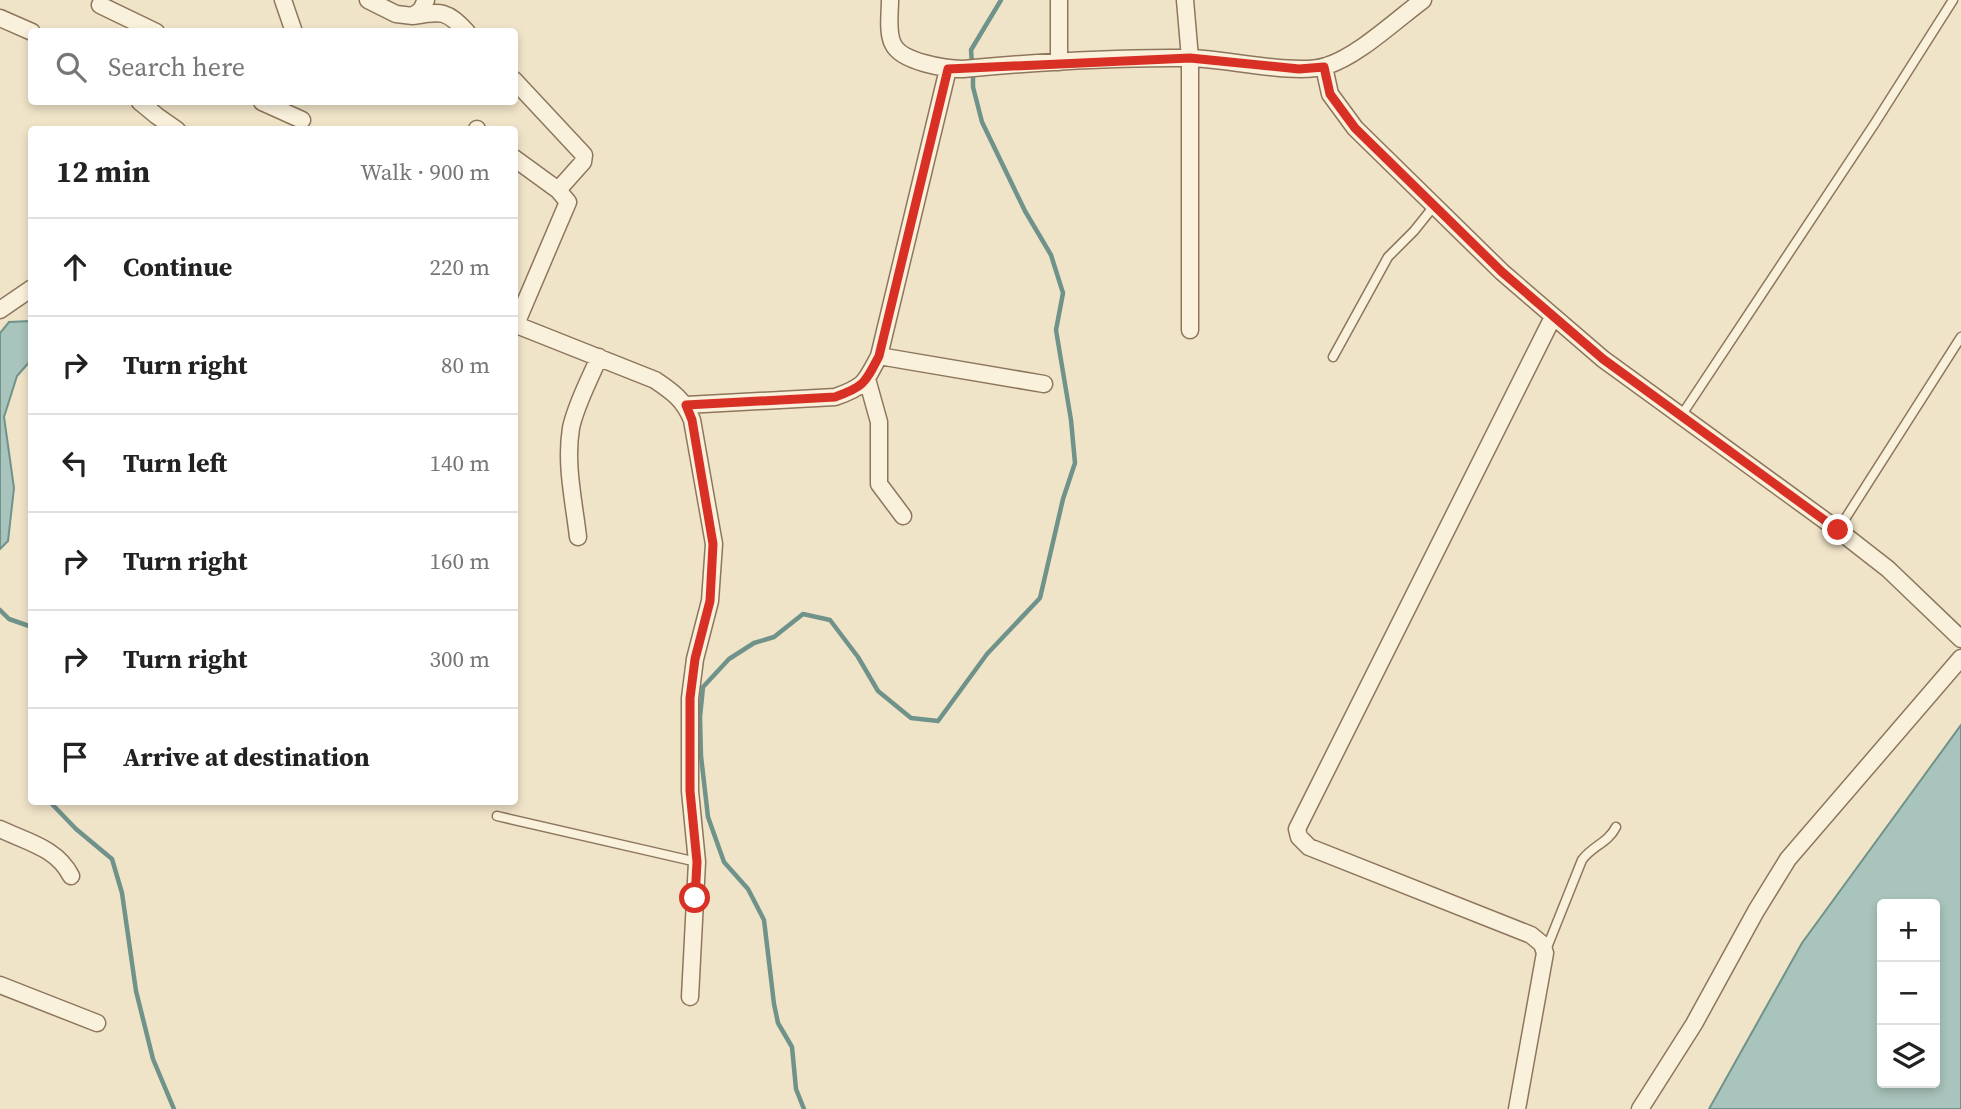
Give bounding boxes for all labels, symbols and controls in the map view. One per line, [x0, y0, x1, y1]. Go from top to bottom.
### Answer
search box [28, 28, 518, 105]
icon: search [52, 48, 90, 86]
text: Search here [108, 49, 245, 85]
text: 12 min [56, 151, 150, 192]
text: Walk · 900 m [360, 156, 490, 188]
icon: ahead [56, 248, 94, 286]
text: Continue [123, 249, 232, 285]
text: 220 m [429, 251, 490, 283]
icon: right [56, 346, 94, 384]
text: Turn right [123, 347, 247, 383]
text: 80 m [441, 349, 490, 381]
icon: left [56, 444, 94, 482]
text: Turn left [123, 445, 227, 481]
text: 140 m [429, 447, 490, 479]
route end [1822, 514, 1853, 545]
icon: right [56, 542, 94, 580]
text: Turn right [123, 543, 247, 579]
text: 160 m [429, 545, 490, 577]
icon: right [56, 640, 94, 678]
text: Turn right [123, 641, 247, 677]
text: 300 m [429, 643, 490, 675]
icon: arrive [56, 738, 94, 776]
text: Arrive at destination [123, 739, 370, 775]
route start [679, 882, 710, 913]
map controls [1877, 899, 1940, 1088]
button: + [1877, 899, 1940, 962]
button: − [1877, 962, 1940, 1025]
button: layers [1877, 1025, 1940, 1088]

